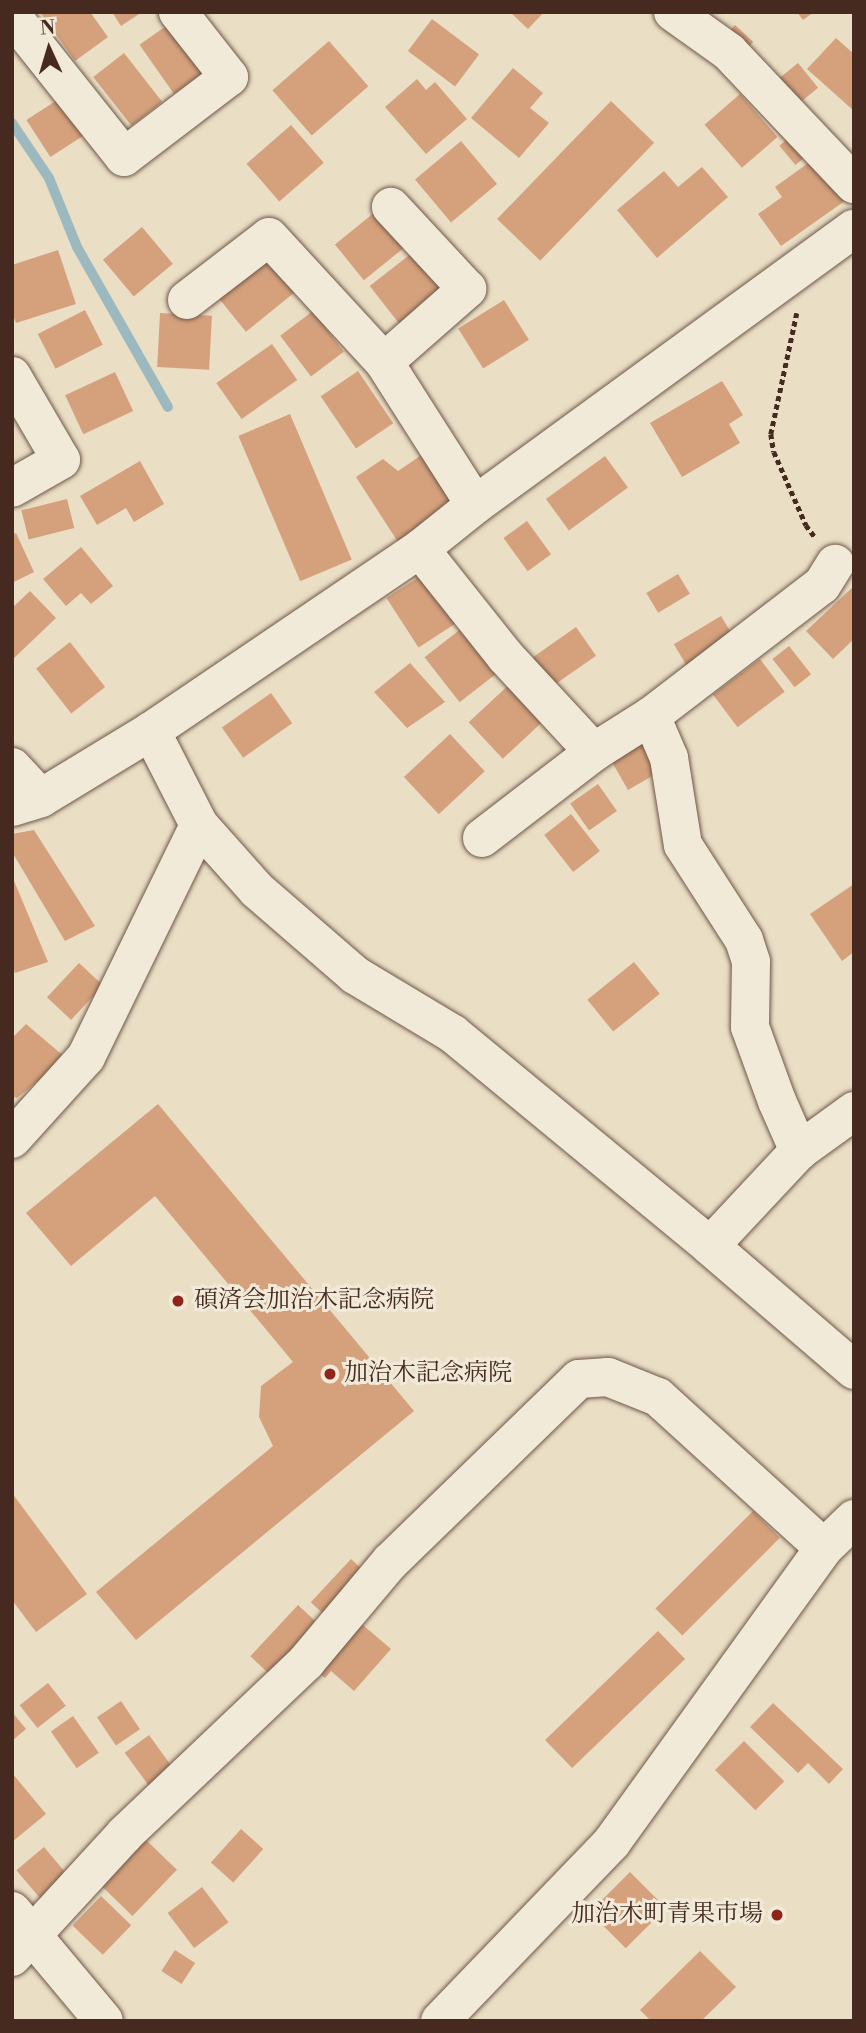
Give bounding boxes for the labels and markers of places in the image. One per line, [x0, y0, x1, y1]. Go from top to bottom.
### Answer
place label: 碩済会加治木記念病院 [194, 1287, 434, 1315]
marker: 碩済会加治木記念病院 [168, 1291, 188, 1311]
place label: 加治木記念病院 [344, 1360, 512, 1388]
marker: 加治木記念病院 [322, 1366, 338, 1382]
place label: 加治木町青果市場 [571, 1901, 763, 1929]
marker: 加治木町青果市場 [769, 1907, 785, 1923]

